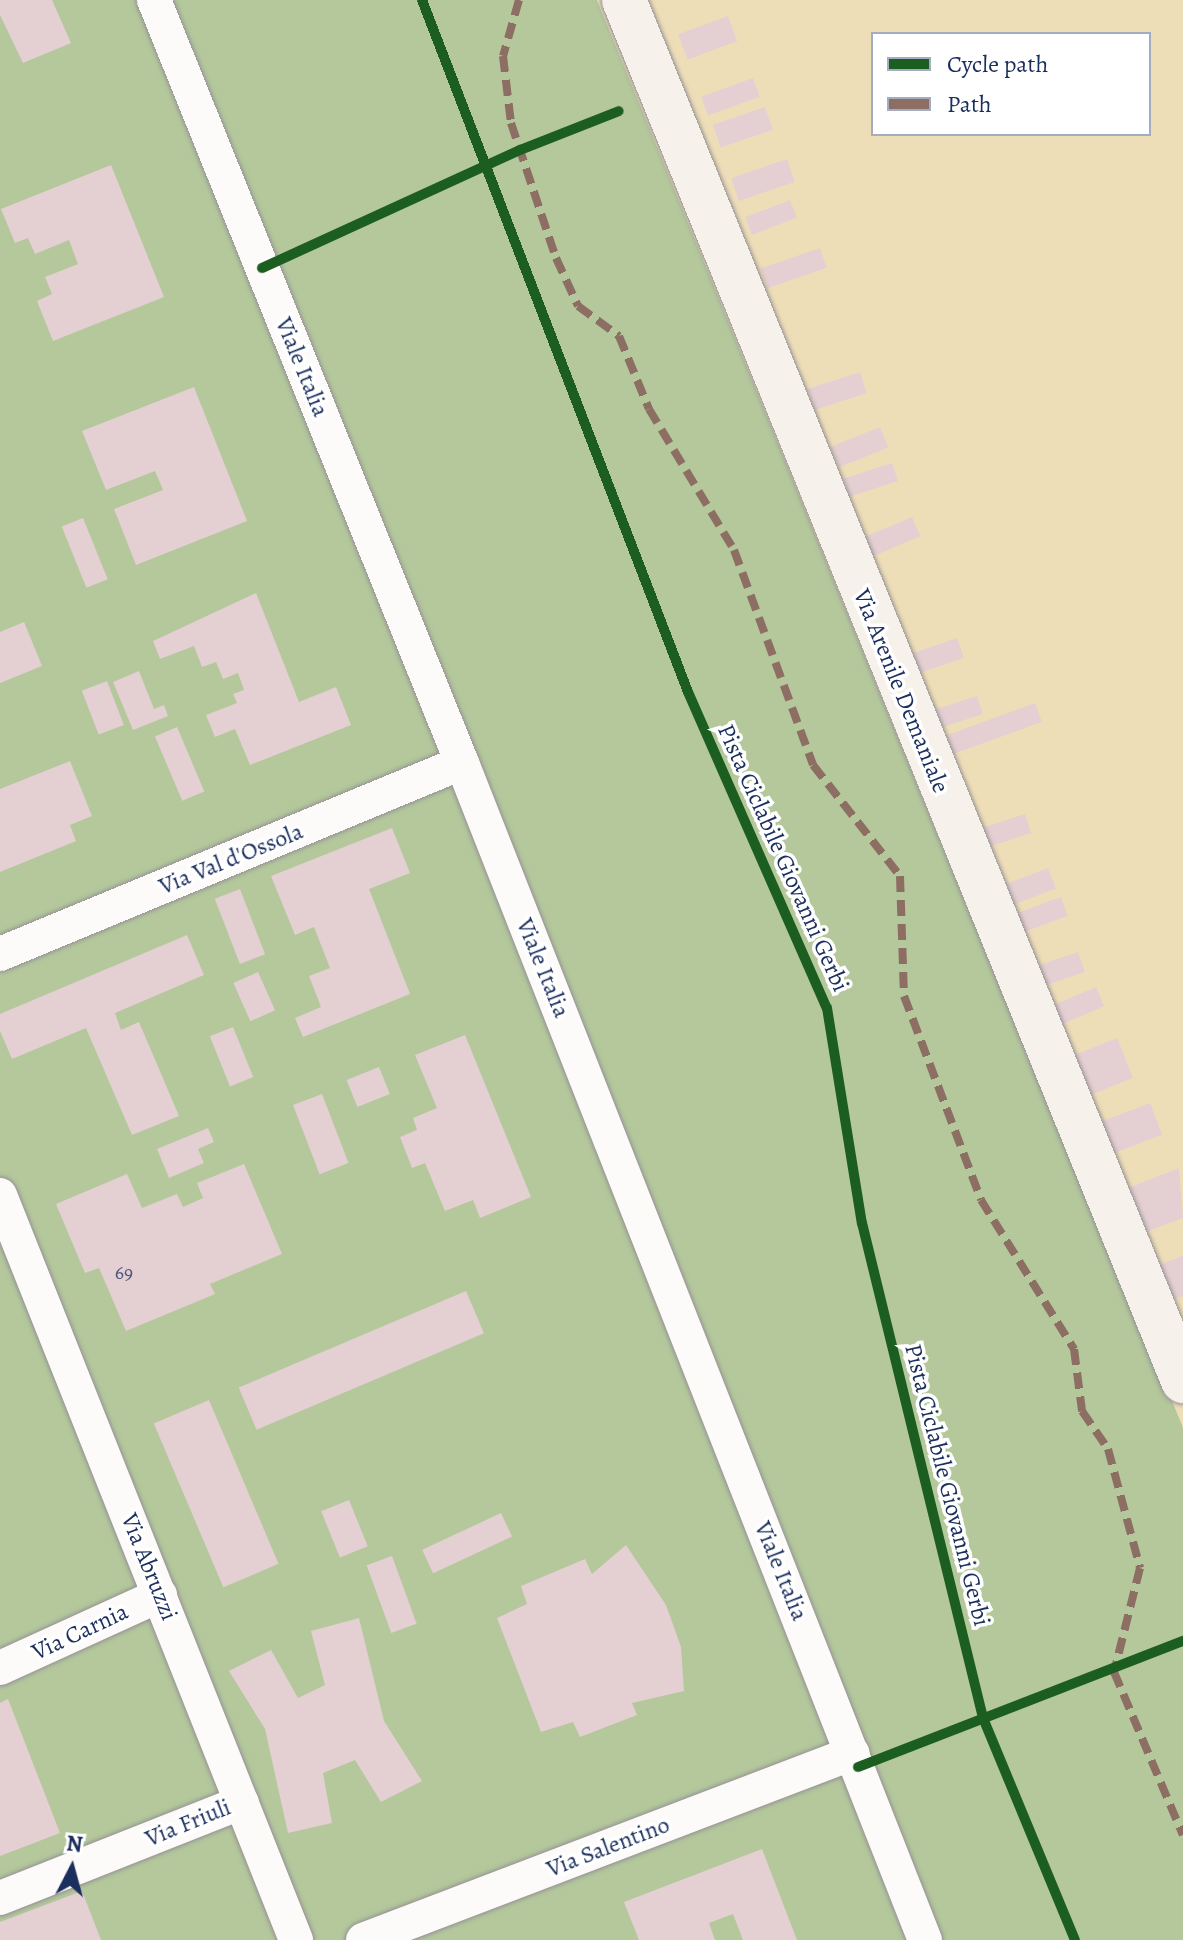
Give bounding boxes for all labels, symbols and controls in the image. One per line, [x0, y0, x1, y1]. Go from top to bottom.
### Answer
legend [871, 32, 1151, 136]
text: Cycle path [947, 48, 1048, 80]
text: Path [947, 88, 992, 120]
street label: Viale Italia [269, 313, 335, 421]
street label: Via Arenile Demaniale [847, 585, 955, 797]
street label: Pista Ciclabile Giovanni Gerbi [711, 720, 855, 996]
street label: Via Val d'Ossola [155, 817, 307, 901]
street label: Viale Italia [510, 914, 576, 1022]
house number: 69 [115, 1260, 133, 1284]
street label: Pista Ciclabile Giovanni Gerbi [898, 1341, 996, 1629]
street label: Via Abruzzi [114, 1509, 184, 1625]
street label: Viale Italia [748, 1517, 814, 1625]
street label: Via Carnia [27, 1597, 133, 1667]
street label: Via Friuli [141, 1793, 235, 1853]
street label: Via Salentino [542, 1810, 674, 1884]
north arrow [32, 1828, 112, 1908]
text: N [65, 1828, 84, 1860]

